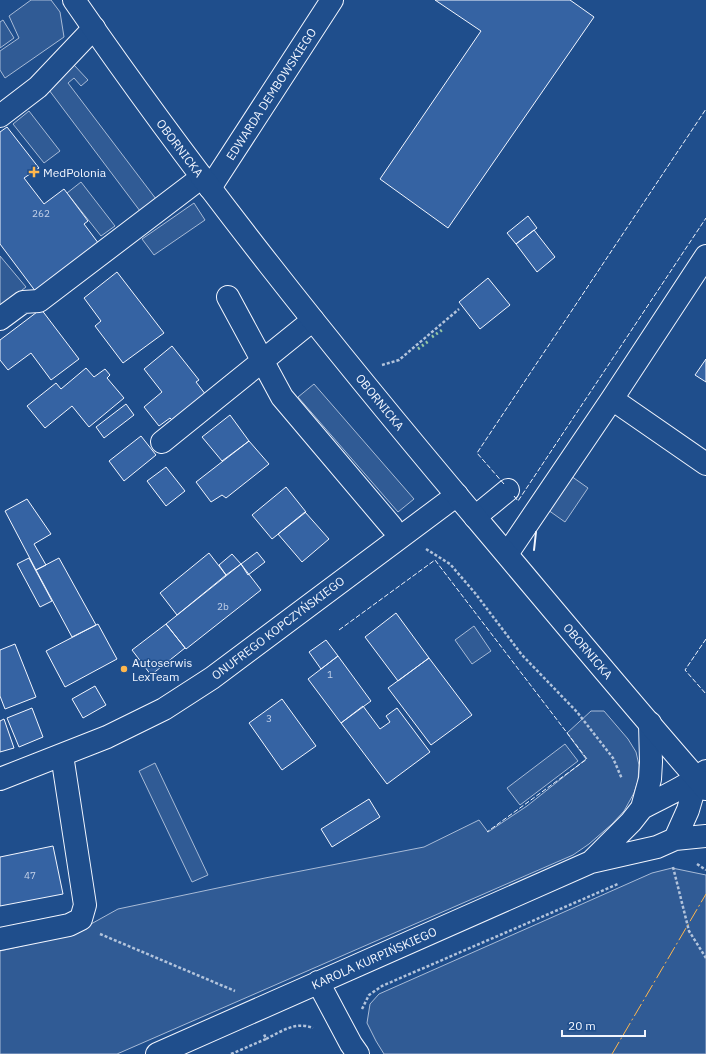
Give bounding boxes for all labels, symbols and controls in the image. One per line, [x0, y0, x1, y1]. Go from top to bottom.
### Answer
street label: EDWARDA DEMBOWSKIEGO [223, 25, 319, 163]
street label: OBORNICKA [153, 116, 207, 180]
place label: MedPolonia [43, 165, 107, 180]
marker: MedPolonia [28, 166, 40, 178]
house number: 262 [32, 207, 50, 220]
street label: OBORNICKA [353, 371, 408, 434]
street label: ONUFREGO KOPCZYŃSKIEGO [209, 573, 347, 683]
house number: 2b [217, 600, 229, 613]
street label: OBORNICKA [560, 620, 616, 682]
place label: Autoserwis LexTeam [132, 655, 193, 684]
marker: Autoserwis LexTeam [119, 664, 129, 674]
house number: 1 [327, 668, 333, 681]
house number: 3 [266, 712, 272, 725]
house number: 47 [24, 869, 36, 882]
street label: KAROLA KURPIŃSKIEGO [309, 924, 439, 992]
scale bar [562, 1012, 645, 1038]
text: 20 m [568, 1018, 596, 1033]

